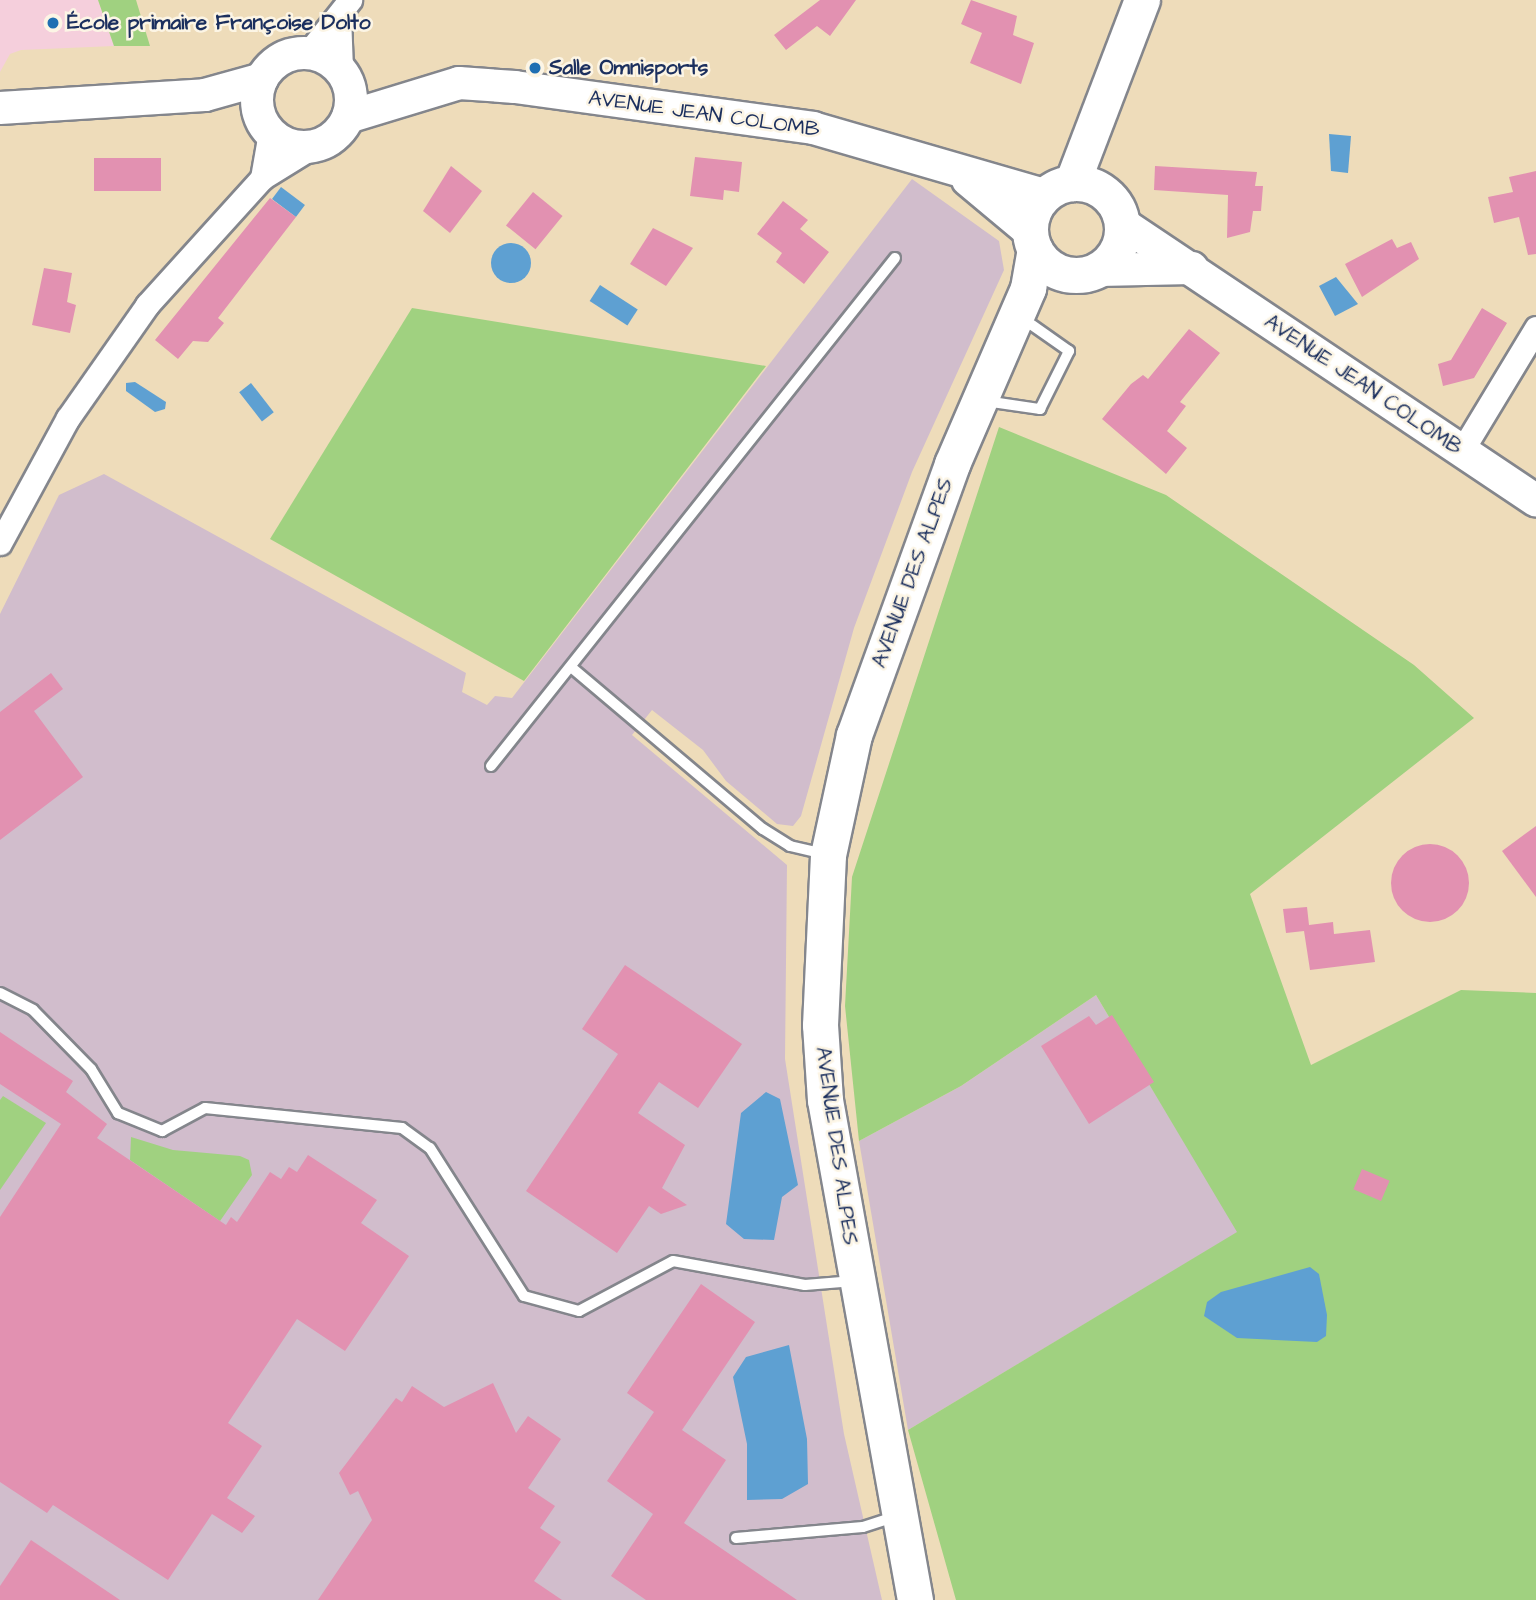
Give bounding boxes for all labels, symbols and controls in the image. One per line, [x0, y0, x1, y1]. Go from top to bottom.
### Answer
place label: École primaire Françoise Dolto [67, 10, 371, 36]
marker: École primaire Françoise Dolto [45, 15, 61, 31]
place label: Salle Omnisports [549, 55, 708, 81]
marker: Salle Omnisports [527, 60, 543, 76]
street label: AVENUE JEAN COLOMB [587, 85, 821, 143]
street label: AVENUE JEAN COLOMB [1259, 309, 1467, 461]
street label: AVENUE DES ALPES [867, 475, 959, 671]
street label: AVENUE DES ALPES [810, 1045, 862, 1247]

